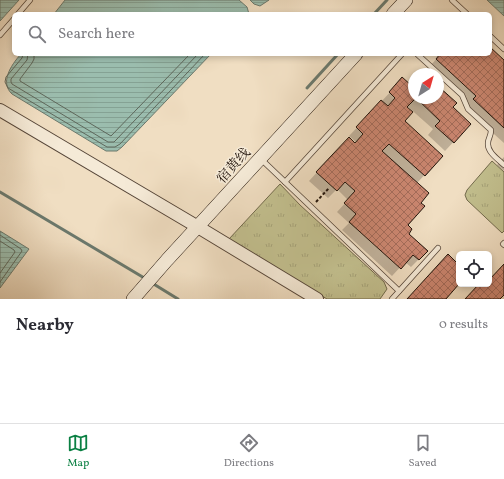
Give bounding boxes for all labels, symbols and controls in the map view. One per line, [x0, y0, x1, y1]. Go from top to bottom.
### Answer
search box [12, 12, 492, 56]
icon: search [26, 23, 48, 45]
text: Search here [58, 24, 135, 45]
north arrow [408, 68, 444, 104]
street label: 宿黄线 [213, 144, 255, 188]
map controls [456, 251, 492, 287]
button: locate [456, 251, 492, 287]
text: Nearby [16, 314, 74, 337]
text: 0 results [439, 316, 488, 334]
tab: Map [67, 432, 89, 471]
tab: Directions [224, 432, 274, 471]
tab: Saved [408, 432, 437, 471]

